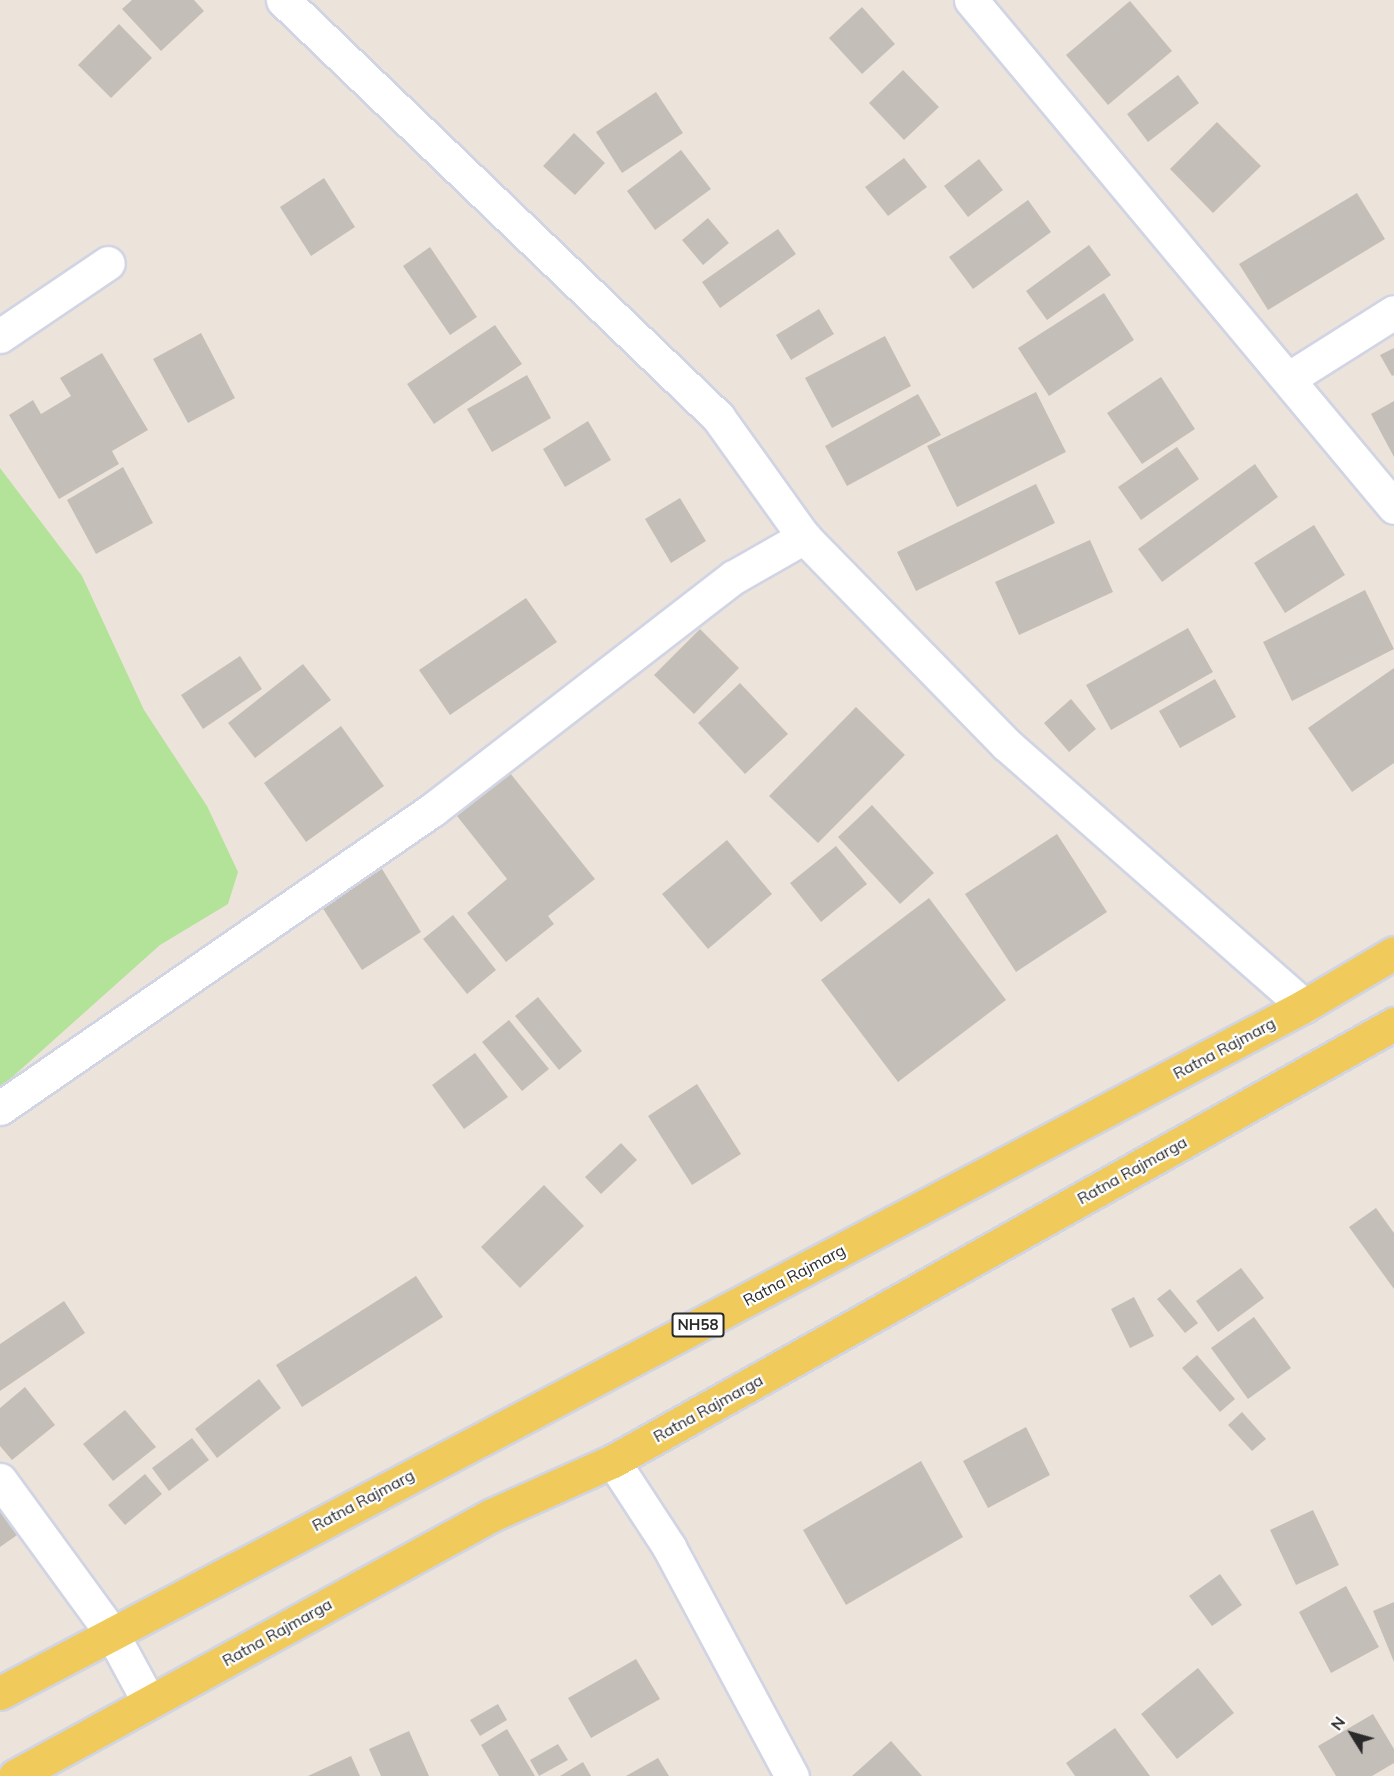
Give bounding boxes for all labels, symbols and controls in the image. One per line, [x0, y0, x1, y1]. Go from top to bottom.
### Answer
street label: Ratna Rajmarg [1170, 1013, 1278, 1083]
street label: Ratna Rajmarga [1074, 1132, 1190, 1208]
street label: Ratna Rajmarg [740, 1240, 848, 1310]
road number: NH58 [671, 1313, 725, 1337]
street label: Ratna Rajmarga [650, 1370, 766, 1446]
street label: Ratna Rajmarg [309, 1465, 417, 1535]
street label: Ratna Rajmarga [219, 1594, 335, 1670]
north arrow [1322, 1704, 1382, 1764]
text: N [1326, 1712, 1349, 1734]

